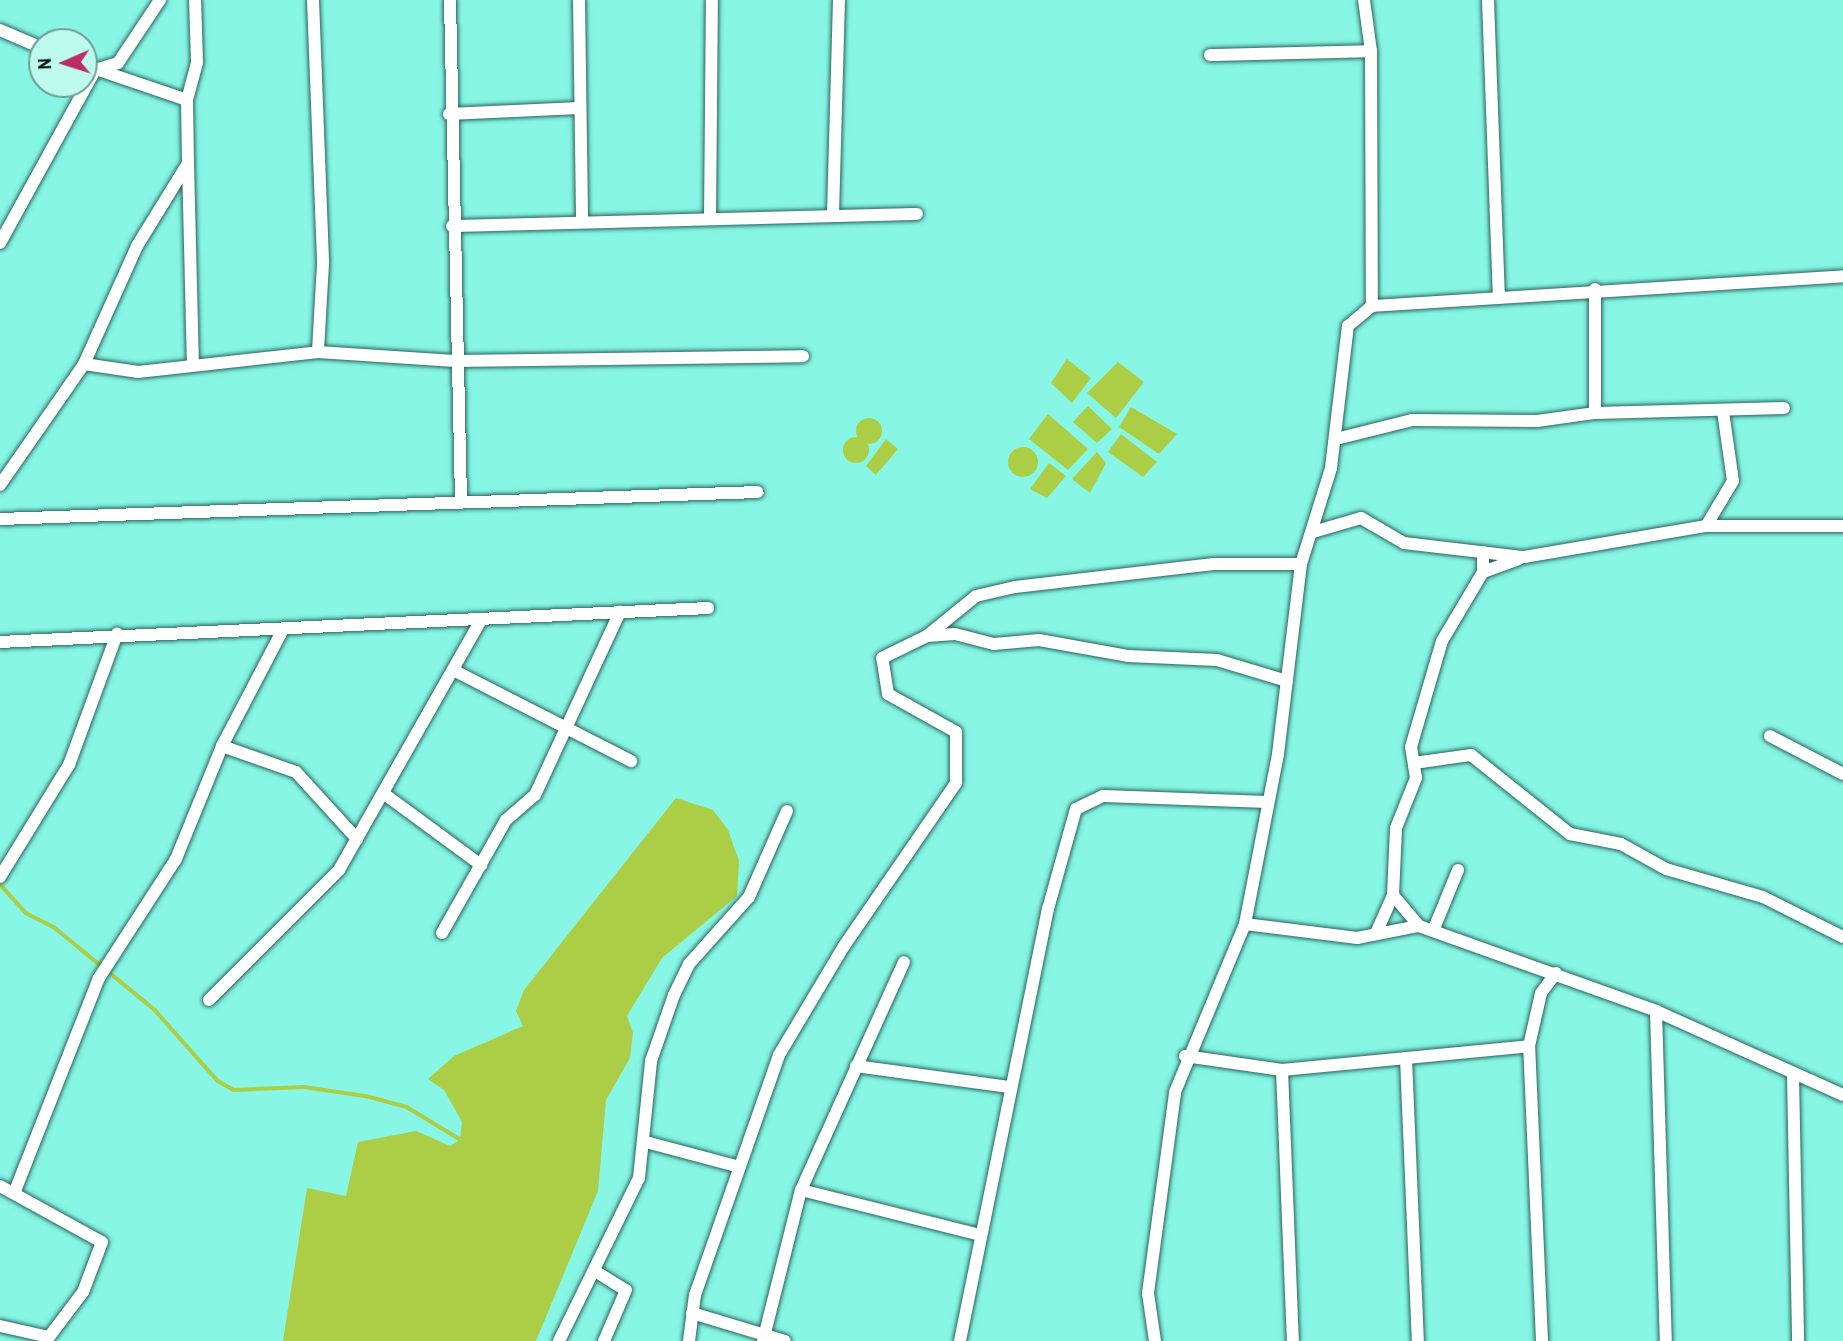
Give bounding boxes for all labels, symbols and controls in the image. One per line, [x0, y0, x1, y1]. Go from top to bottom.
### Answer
north arrow [28, 28, 98, 98]
text: N [31, 58, 57, 70]

